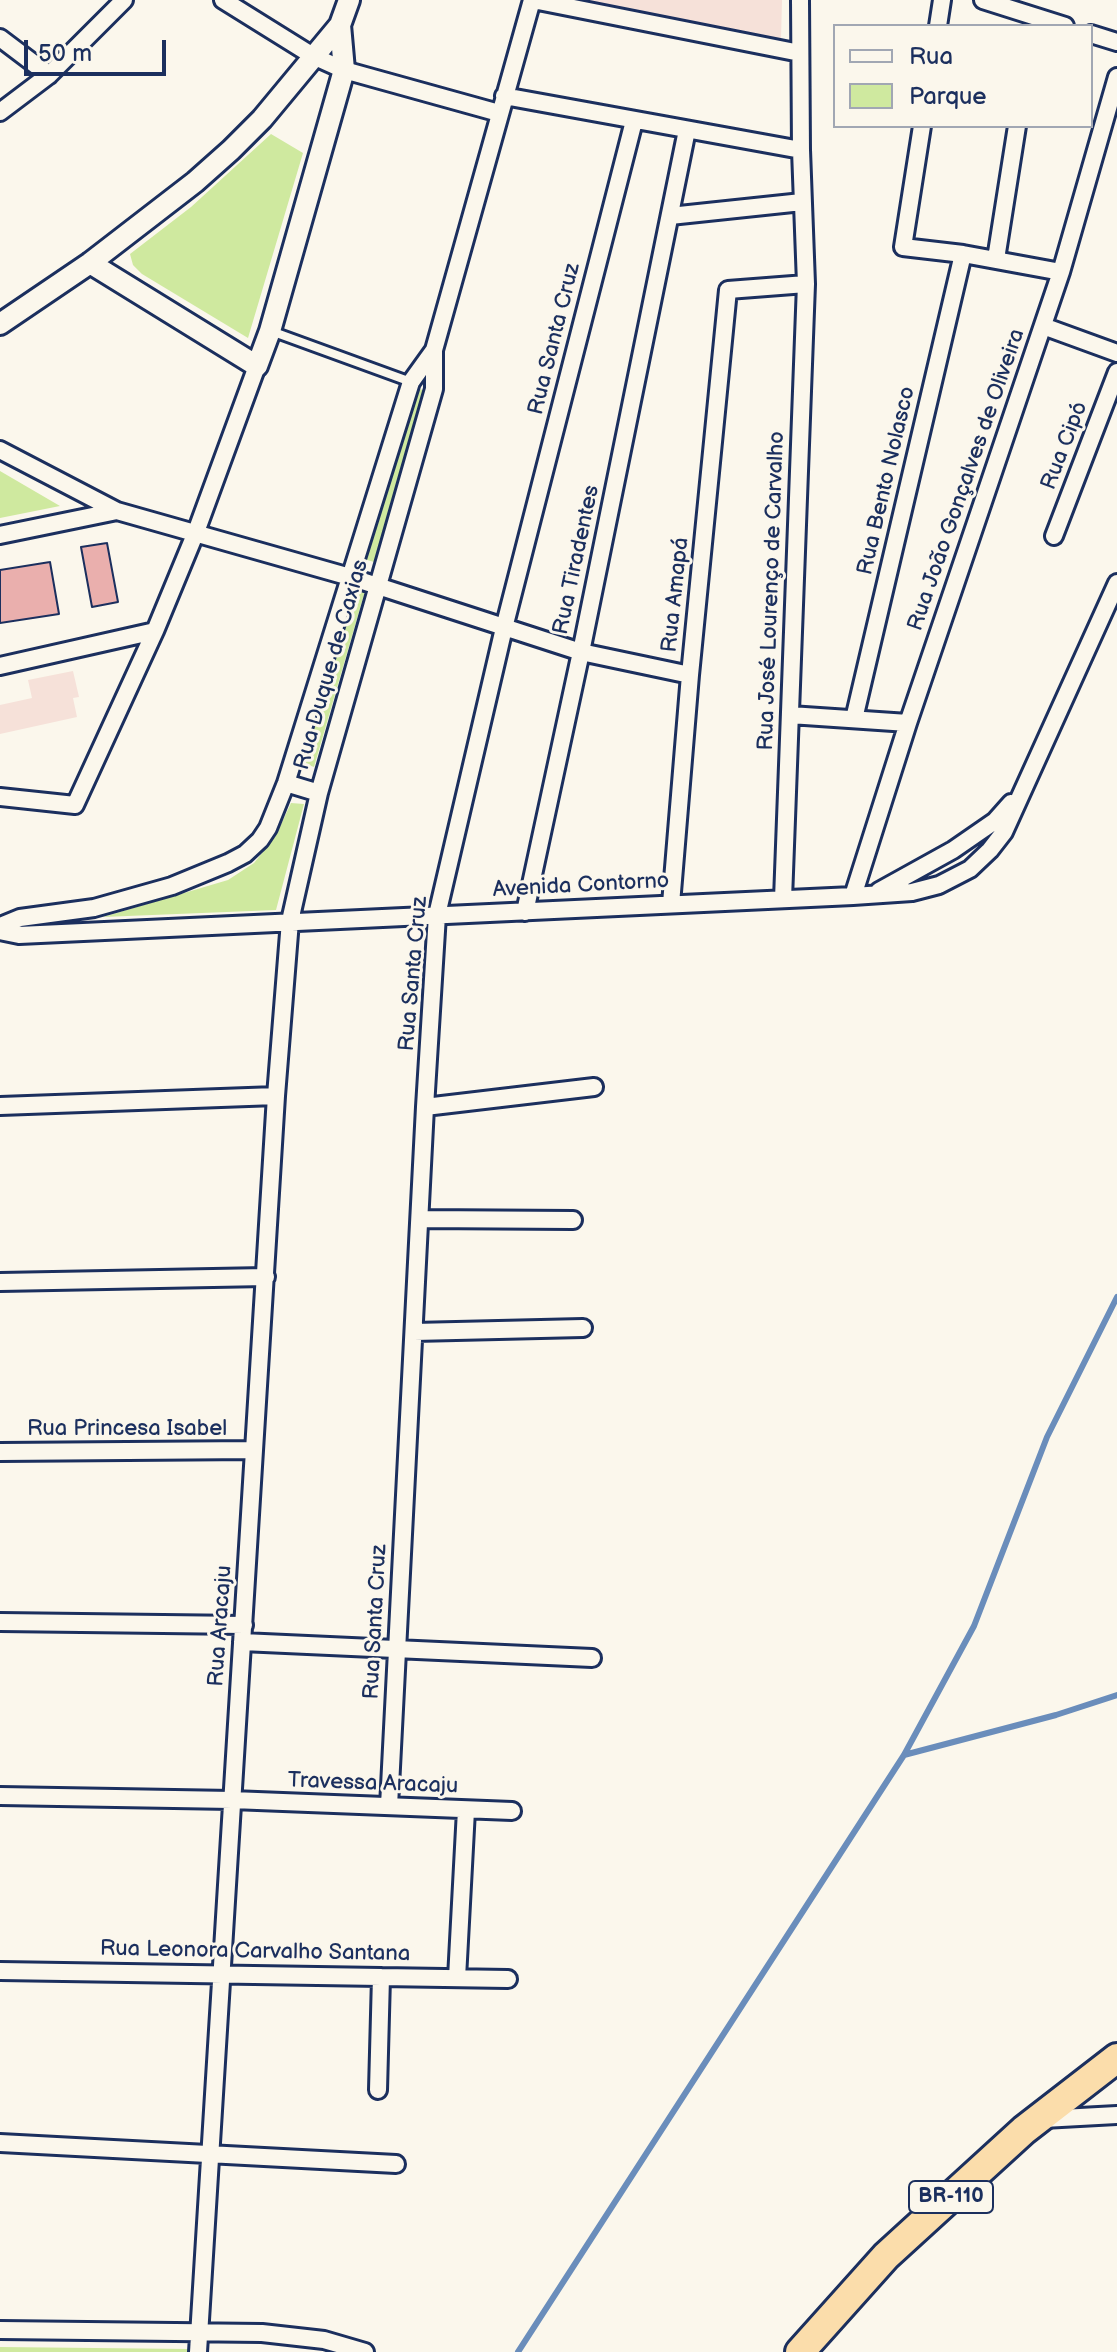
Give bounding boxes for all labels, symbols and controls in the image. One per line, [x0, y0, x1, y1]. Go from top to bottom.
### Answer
scale bar [28, 24, 170, 74]
legend [833, 24, 1093, 128]
text: 50 m [38, 39, 92, 68]
text: Rua [909, 42, 953, 71]
text: Parque [909, 82, 987, 111]
street label: Rua Santa Cruz [523, 260, 587, 418]
street label: Rua João Gonçalves de Oliveira [903, 326, 1031, 634]
street label: Rua Bento Nolasco [852, 384, 922, 578]
street label: Rua Cipó [1036, 398, 1094, 494]
street label: Rua José Lourenço de Carvalho [753, 431, 791, 751]
street label: Rua Tiradentes [548, 483, 606, 637]
street label: Rua Amapá [657, 536, 695, 654]
street label: Rua Duque de Caxias [289, 557, 375, 773]
street label: Avenida Contorno [492, 868, 670, 904]
street label: Rua Santa Cruz [394, 895, 434, 1053]
street label: Rua Princesa Isabel [27, 1416, 227, 1442]
street label: Rua Santa Cruz [359, 1544, 393, 1700]
street label: Rua Aracaju [204, 1565, 238, 1687]
street label: Travessa Aracaju [287, 1768, 459, 1800]
street label: Rua Leonora Carvalho Santana [100, 1936, 410, 1968]
road number: BR-110 [909, 2181, 993, 2213]

